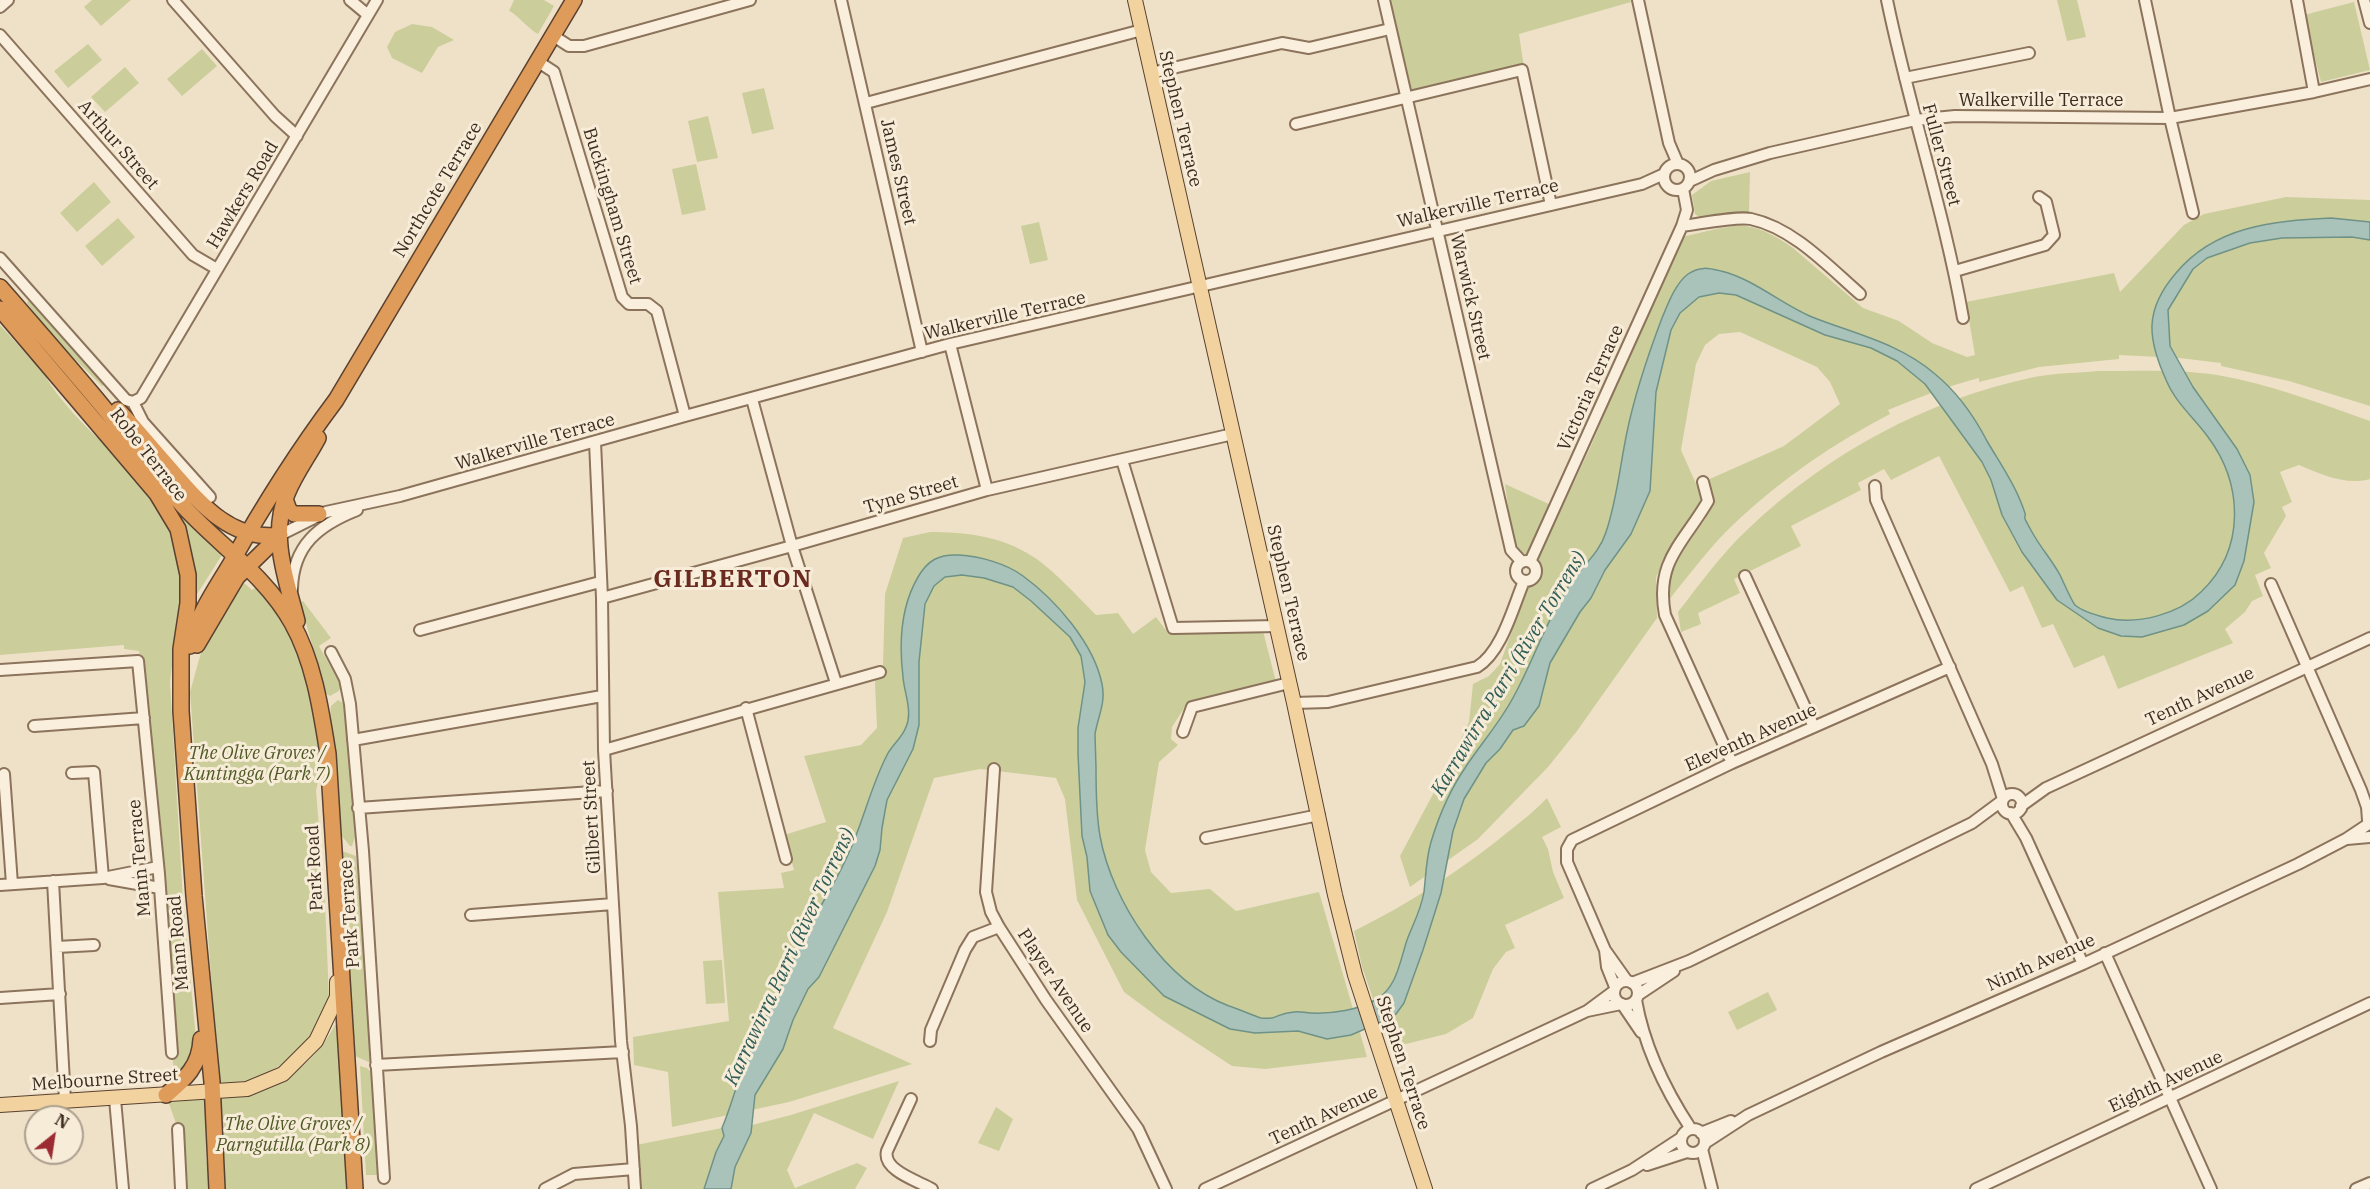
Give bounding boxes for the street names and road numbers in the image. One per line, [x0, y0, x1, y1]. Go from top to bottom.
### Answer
street label: Stephen Terrace [1154, 49, 1206, 189]
street label: Walkerville Terrace [1959, 90, 2123, 112]
street label: Arthur Street [73, 96, 163, 194]
street label: Fuller Street [1917, 101, 1965, 209]
street label: James Street [875, 117, 921, 227]
street label: Northcote Terrace [389, 118, 487, 262]
street label: Buckingham Street [578, 125, 646, 287]
street label: Hawkers Road [202, 137, 284, 253]
street label: Walkerville Terrace [1395, 175, 1561, 233]
street label: Warwick Street [1445, 232, 1495, 362]
street label: Walkerville Terrace [922, 287, 1088, 345]
street label: Victoria Terrace [1554, 322, 1628, 454]
street label: Robe Terrace [105, 404, 191, 506]
street label: Walkerville Terrace [453, 409, 617, 475]
street label: Tyne Street [861, 471, 961, 519]
street label: Stephen Terrace [1262, 523, 1314, 663]
street label: Tenth Avenue [2142, 662, 2258, 732]
street label: Eleventh Avenue [1682, 699, 1820, 777]
street label: Gilbert Street [578, 760, 606, 874]
street label: Mann Terrace [124, 798, 156, 918]
street label: Park Road [302, 824, 328, 912]
street label: Park Terrace [335, 859, 365, 969]
street label: Mann Road [164, 894, 194, 992]
street label: Player Avenue [1012, 925, 1098, 1037]
street label: Ninth Avenue [1984, 930, 2098, 996]
street label: Stephen Terrace [1371, 993, 1435, 1133]
street label: Eighth Avenue [2106, 1046, 2226, 1118]
street label: Melbourne Street [31, 1064, 179, 1096]
street label: Tenth Avenue [1266, 1081, 1382, 1151]

